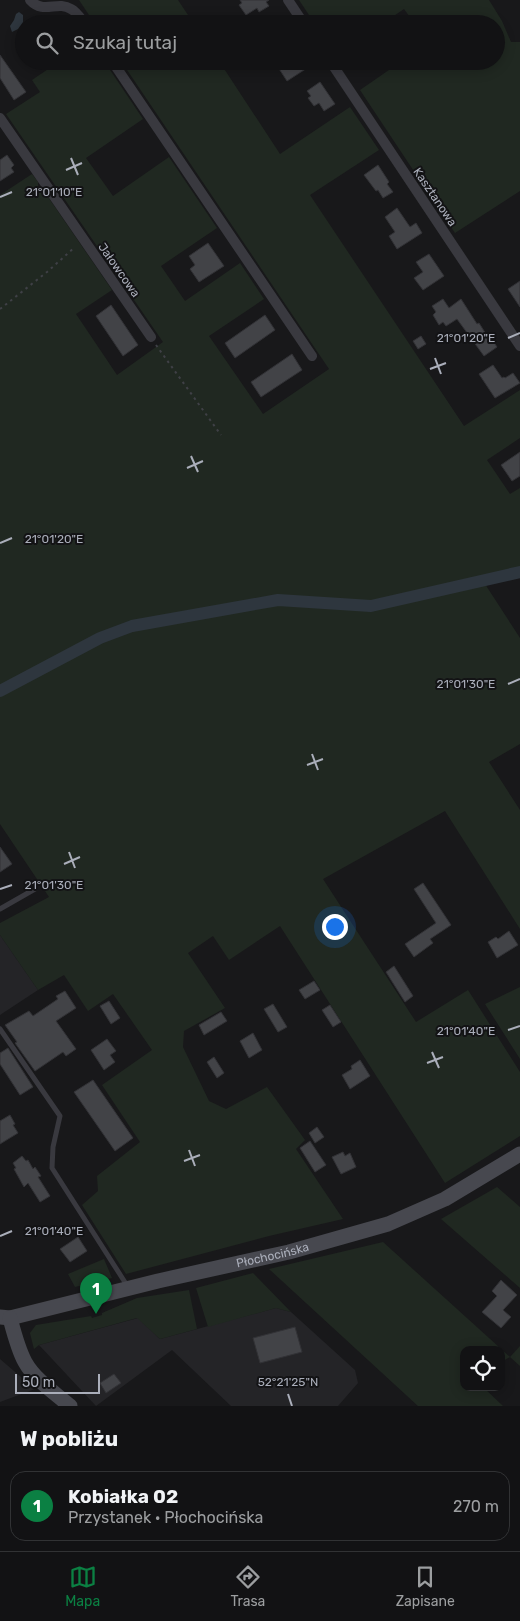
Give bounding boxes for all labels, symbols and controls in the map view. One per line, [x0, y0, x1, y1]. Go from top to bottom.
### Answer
search box [15, 15, 505, 70]
icon: search [33, 29, 61, 57]
text: Szukaj tutaj [73, 31, 177, 54]
street label: Kasztanowa [410, 165, 460, 229]
text: 21°01'10"E [26, 185, 82, 199]
street label: Jałowcowa [95, 240, 143, 300]
text: 21°01'20"E [437, 331, 495, 345]
text: 21°01'20"E [25, 532, 83, 546]
text: 21°01'30"E [437, 677, 495, 691]
text: 21°01'30"E [25, 878, 83, 892]
your location [322, 914, 348, 940]
text: 21°01'40"E [437, 1024, 495, 1038]
text: 21°01'40"E [25, 1224, 83, 1238]
street label: Płochocińska [235, 1240, 311, 1271]
pin: 1 [80, 1273, 112, 1314]
map controls [460, 1346, 505, 1391]
button: locate [460, 1346, 505, 1391]
scale bar [15, 1371, 100, 1394]
text: 50 m [22, 1374, 55, 1391]
text: 52°21'25"N [258, 1375, 318, 1389]
text: W pobliżu [20, 1426, 118, 1451]
text: Kobiałka 02 [68, 1485, 178, 1508]
text: 1 [33, 1497, 41, 1516]
text: 270 m [453, 1497, 499, 1516]
text: Przystanek · Płochocińska [68, 1508, 263, 1527]
tab: Mapa [65, 1563, 100, 1610]
tab: Trasa [231, 1563, 265, 1610]
tab: Zapisane [396, 1563, 455, 1610]

